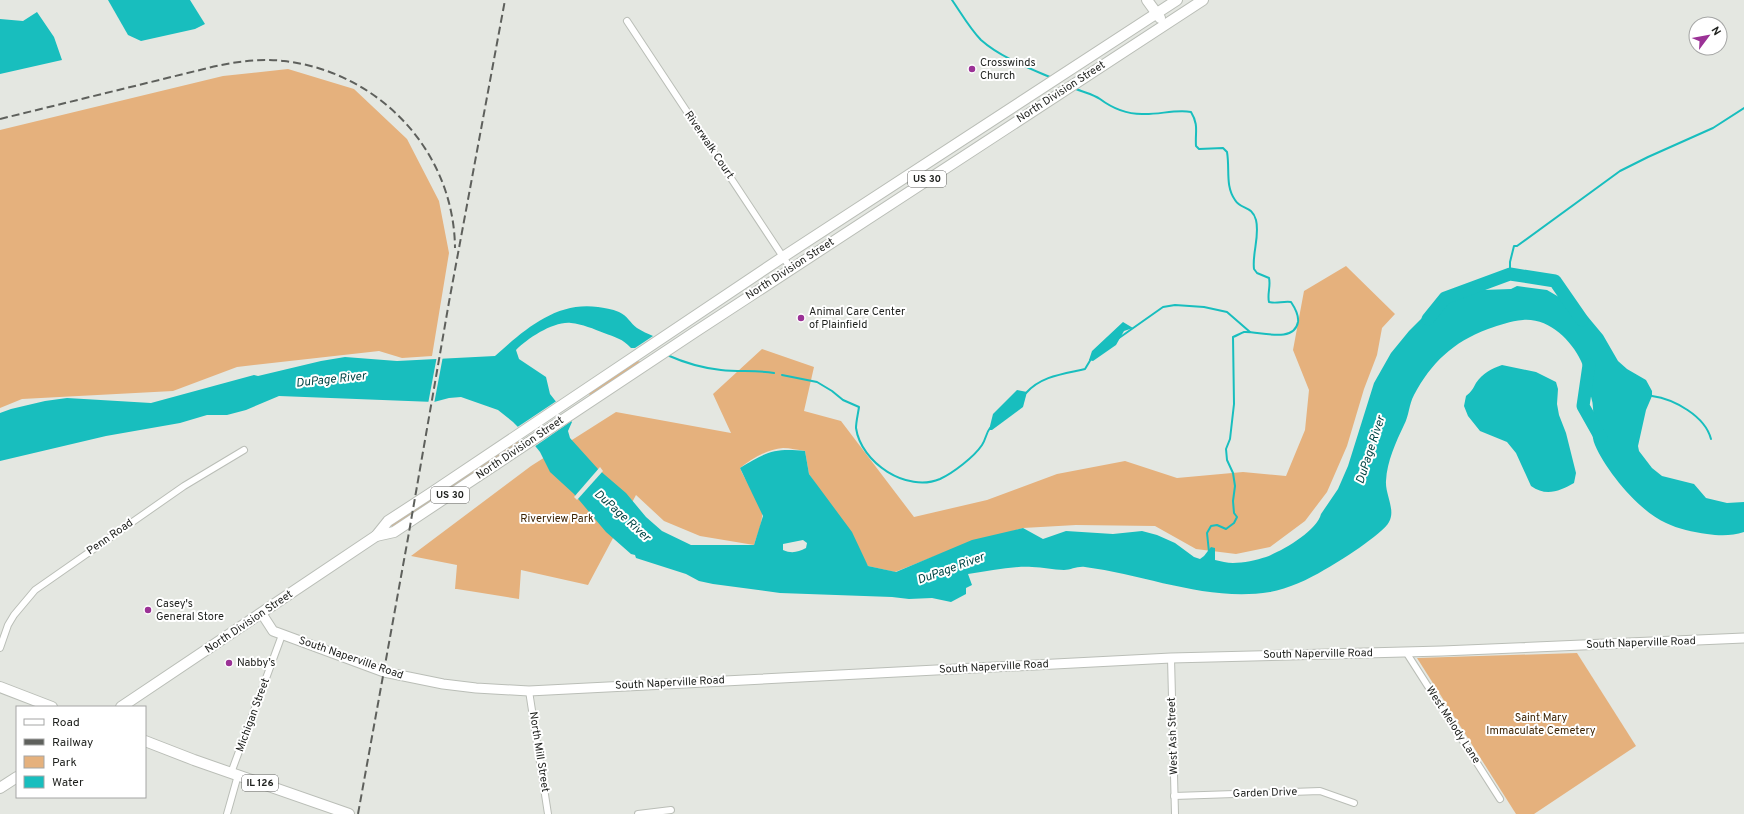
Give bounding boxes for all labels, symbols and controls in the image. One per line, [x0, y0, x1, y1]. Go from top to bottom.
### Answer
north arrow [1688, 16, 1728, 56]
text: N [1708, 24, 1724, 38]
place label: Crosswinds Church [980, 56, 1036, 83]
street label: North Division Street [1014, 58, 1108, 126]
marker: Crosswinds Church [967, 64, 977, 74]
street label: Riverwalk Court [681, 108, 737, 182]
road number: US 30 [908, 171, 946, 187]
street label: North Division Street [743, 235, 837, 303]
place label: Animal Care Center of Plainfield [809, 305, 906, 332]
marker: Animal Care Center of Plainfield [796, 313, 806, 323]
water label: DuPage River [295, 368, 368, 392]
street label: North Division Street [473, 413, 567, 483]
water label: DuPage River [1353, 413, 1390, 486]
road number: US 30 [431, 487, 469, 503]
water label: DuPage River [591, 487, 655, 546]
park label: Riverview Park [520, 512, 594, 526]
street label: Penn Road [84, 516, 136, 558]
water label: DuPage River [915, 549, 988, 589]
street label: North Division Street [202, 587, 296, 657]
place label: Casey's General Store [156, 597, 224, 624]
marker: Casey's General Store [143, 605, 153, 615]
street label: South Naperville Road [297, 634, 405, 682]
street label: South Naperville Road [1586, 634, 1696, 652]
street label: South Naperville Road [1263, 646, 1373, 662]
place label: Nabby’s [237, 656, 276, 670]
street label: South Naperville Road [939, 657, 1049, 677]
marker: Nabby’s [224, 658, 234, 668]
street label: South Naperville Road [615, 673, 725, 693]
street label: Michigan Street [233, 676, 273, 754]
street label: West Melody Lane [1423, 684, 1483, 766]
street label: West Ash Street [1165, 697, 1181, 775]
legend [16, 706, 146, 798]
street label: North Mill Street [526, 711, 552, 793]
park label: Saint Mary Immaculate Cemetery [1486, 711, 1596, 738]
text: Road [52, 715, 80, 731]
text: Railway [52, 735, 93, 751]
text: Park [52, 755, 77, 771]
text: Water [52, 775, 84, 791]
road number: IL 126 [242, 775, 278, 791]
street label: Garden Drive [1232, 785, 1298, 801]

